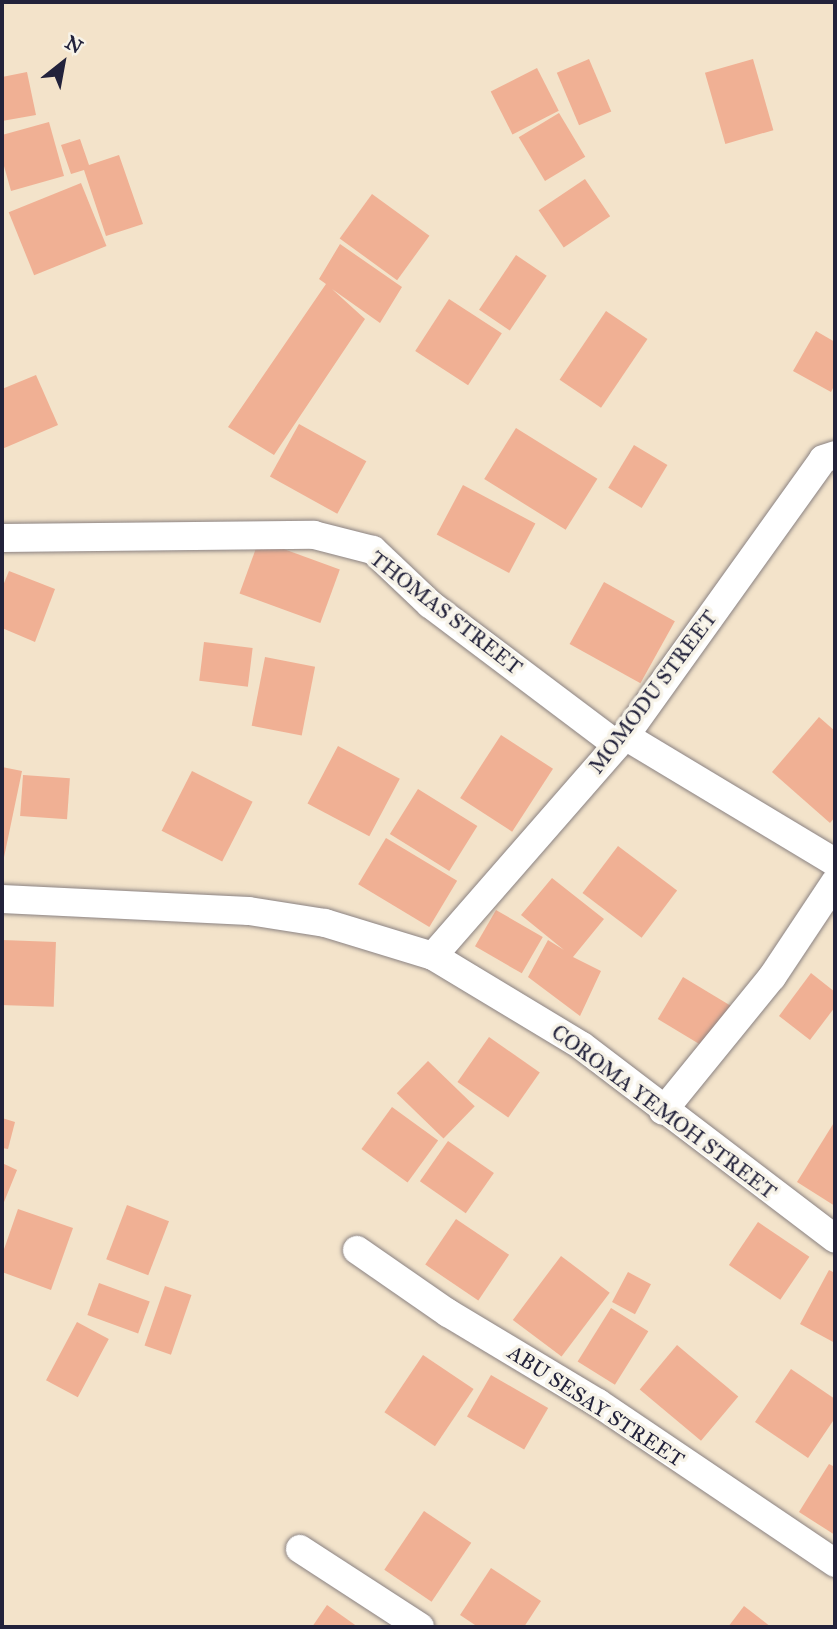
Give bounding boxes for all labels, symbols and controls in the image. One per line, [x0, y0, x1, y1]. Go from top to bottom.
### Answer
north arrow [28, 28, 98, 98]
text: N [61, 31, 87, 59]
street label: THOMAS STREET [365, 546, 527, 680]
street label: MOMODU STREET [583, 606, 723, 778]
street label: COROMA YEMOH STREET [547, 1019, 781, 1205]
street label: ABU SESAY STREET [503, 1340, 689, 1472]

